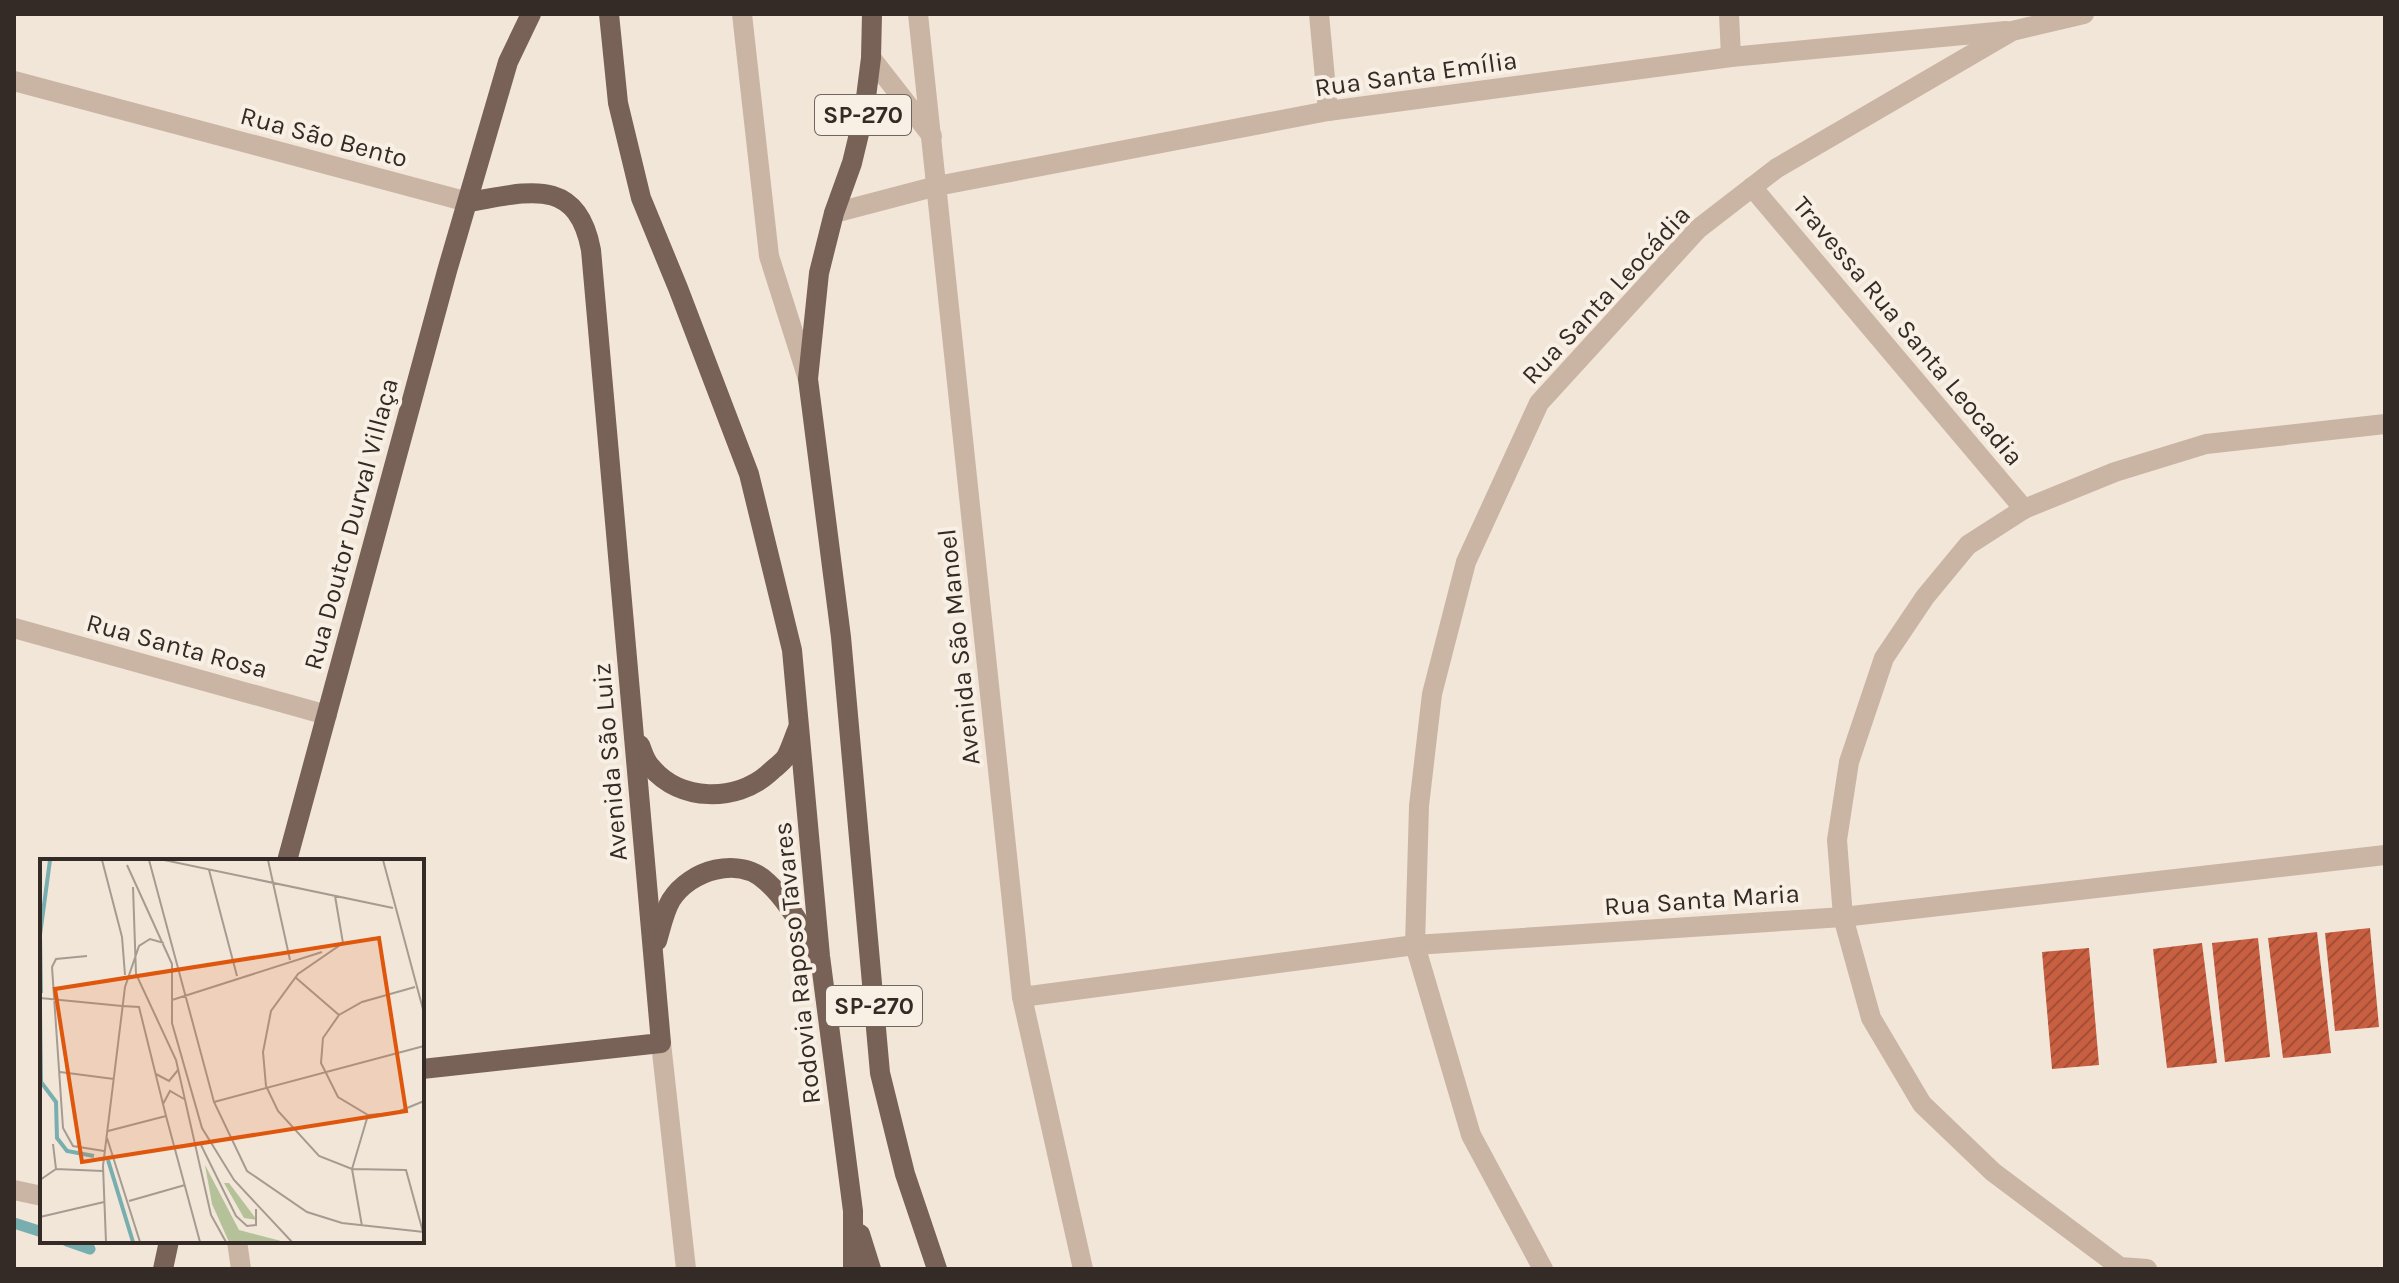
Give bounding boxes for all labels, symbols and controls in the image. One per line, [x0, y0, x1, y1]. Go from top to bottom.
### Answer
street label: Rua Santa Emília [1313, 44, 1519, 104]
road number: SP-270 [815, 95, 911, 135]
street label: Rua São Bento [237, 100, 411, 174]
street label: Travessa Rua Santa Leocadia [1786, 190, 2030, 472]
street label: Rua Santa Leocádia [1515, 199, 1697, 391]
street label: Rua Doutor Durval Villaça [297, 375, 405, 673]
street label: Avenida São Manoel [931, 527, 987, 767]
street label: Rua Santa Rosa [83, 607, 271, 685]
street label: Avenida São Luiz [586, 662, 634, 862]
street label: Rodovia Raposo Tavares [767, 820, 827, 1106]
inset map [40, 859, 424, 1243]
street label: Rua Santa Maria [1603, 878, 1801, 922]
road number: SP-270 [826, 986, 922, 1026]

